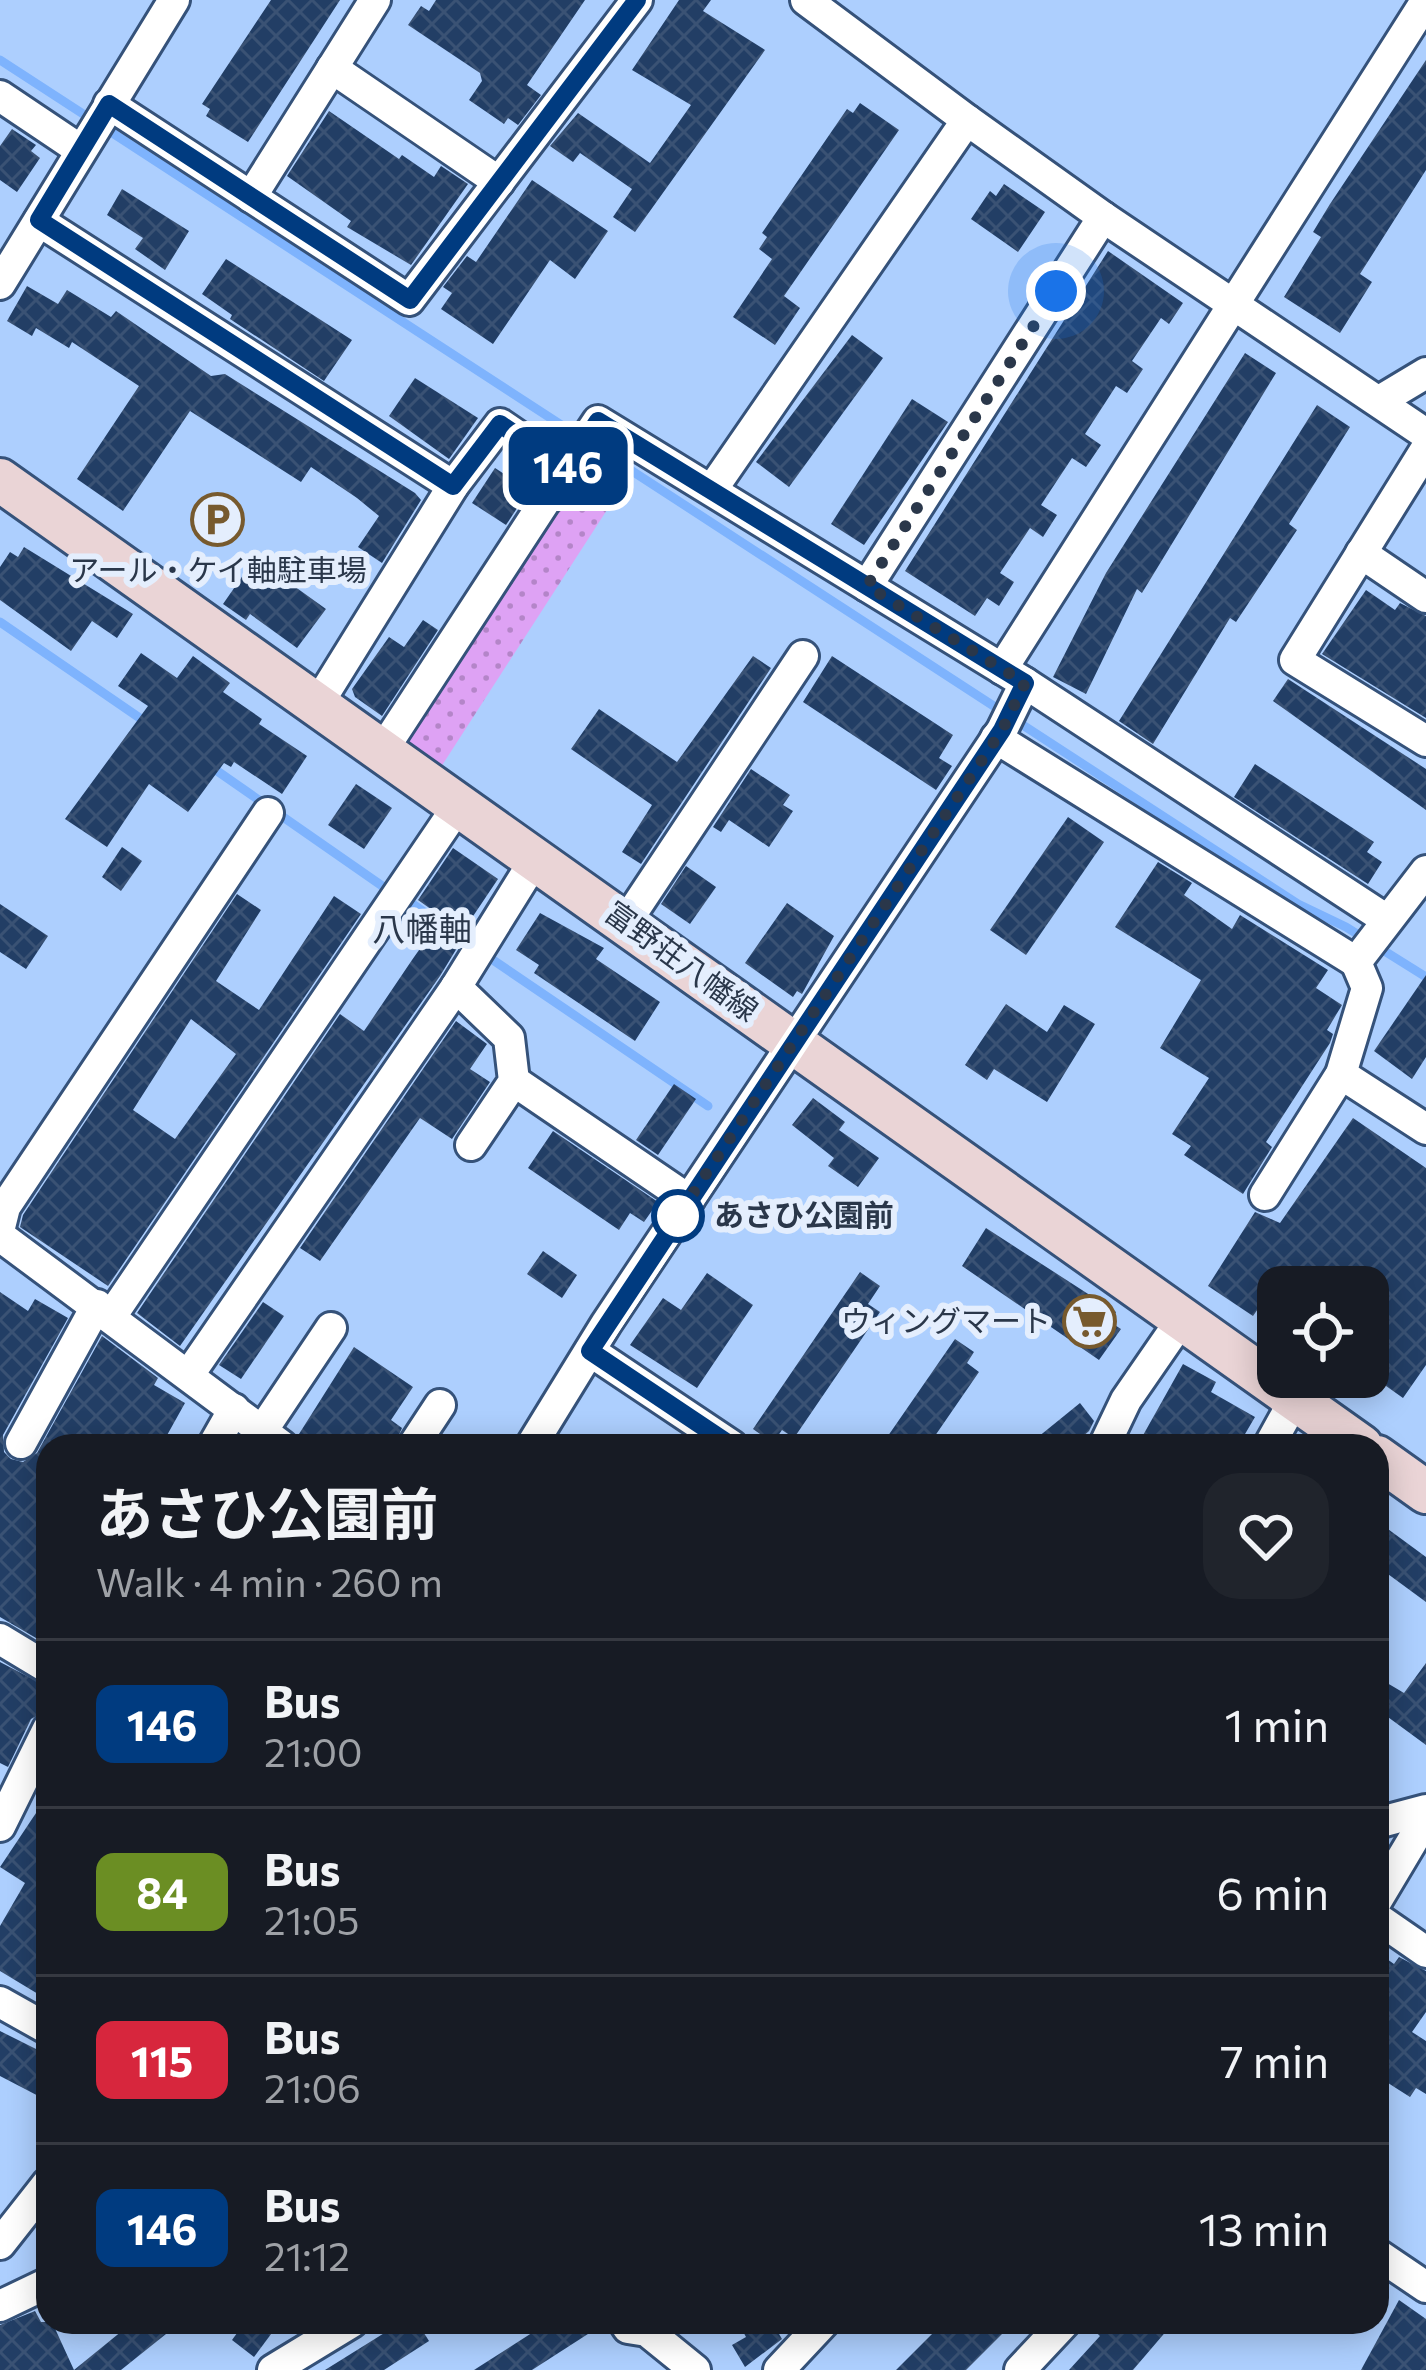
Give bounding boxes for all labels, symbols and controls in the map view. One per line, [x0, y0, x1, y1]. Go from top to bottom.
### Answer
your location [1026, 261, 1086, 321]
line badge: 146 [499, 427, 637, 505]
text: 146 [533, 440, 603, 492]
parking icon: アール・ケイ軸駐車場 [190, 491, 246, 547]
place label: アール・ケイ軸駐車場 [69, 550, 367, 587]
street label: 富野荘八幡線 [599, 892, 766, 1028]
district label: 八幡軸 [373, 907, 472, 948]
marker: あさひ公園前 [653, 1191, 703, 1241]
place label: あさひ公園前 [714, 1195, 894, 1232]
map controls [1257, 1266, 1389, 1398]
button: locate [1257, 1266, 1389, 1398]
supermarket icon: ウィングマート [1062, 1294, 1118, 1350]
place label: ウィングマート [841, 1301, 1051, 1338]
button: heart [1203, 1473, 1329, 1599]
text: あさひ公園前 [96, 1477, 438, 1547]
text: Walk · 4 min · 260 m [96, 1557, 443, 1605]
text: Bus [264, 1672, 340, 1727]
text: 1 min [1225, 1696, 1329, 1751]
text: 146 [127, 1698, 197, 1750]
text: 21:00 [264, 1727, 362, 1775]
text: Bus [264, 1840, 340, 1895]
text: 6 min [1216, 1864, 1329, 1919]
text: 84 [136, 1866, 188, 1918]
text: 21:05 [264, 1895, 359, 1943]
text: Bus [264, 2008, 340, 2063]
text: 7 min [1220, 2032, 1329, 2087]
text: 115 [131, 2034, 193, 2086]
text: 21:06 [264, 2063, 361, 2111]
text: Bus [264, 2176, 340, 2231]
text: 13 min [1199, 2200, 1329, 2255]
text: 146 [127, 2202, 197, 2254]
text: 21:12 [264, 2231, 350, 2279]

